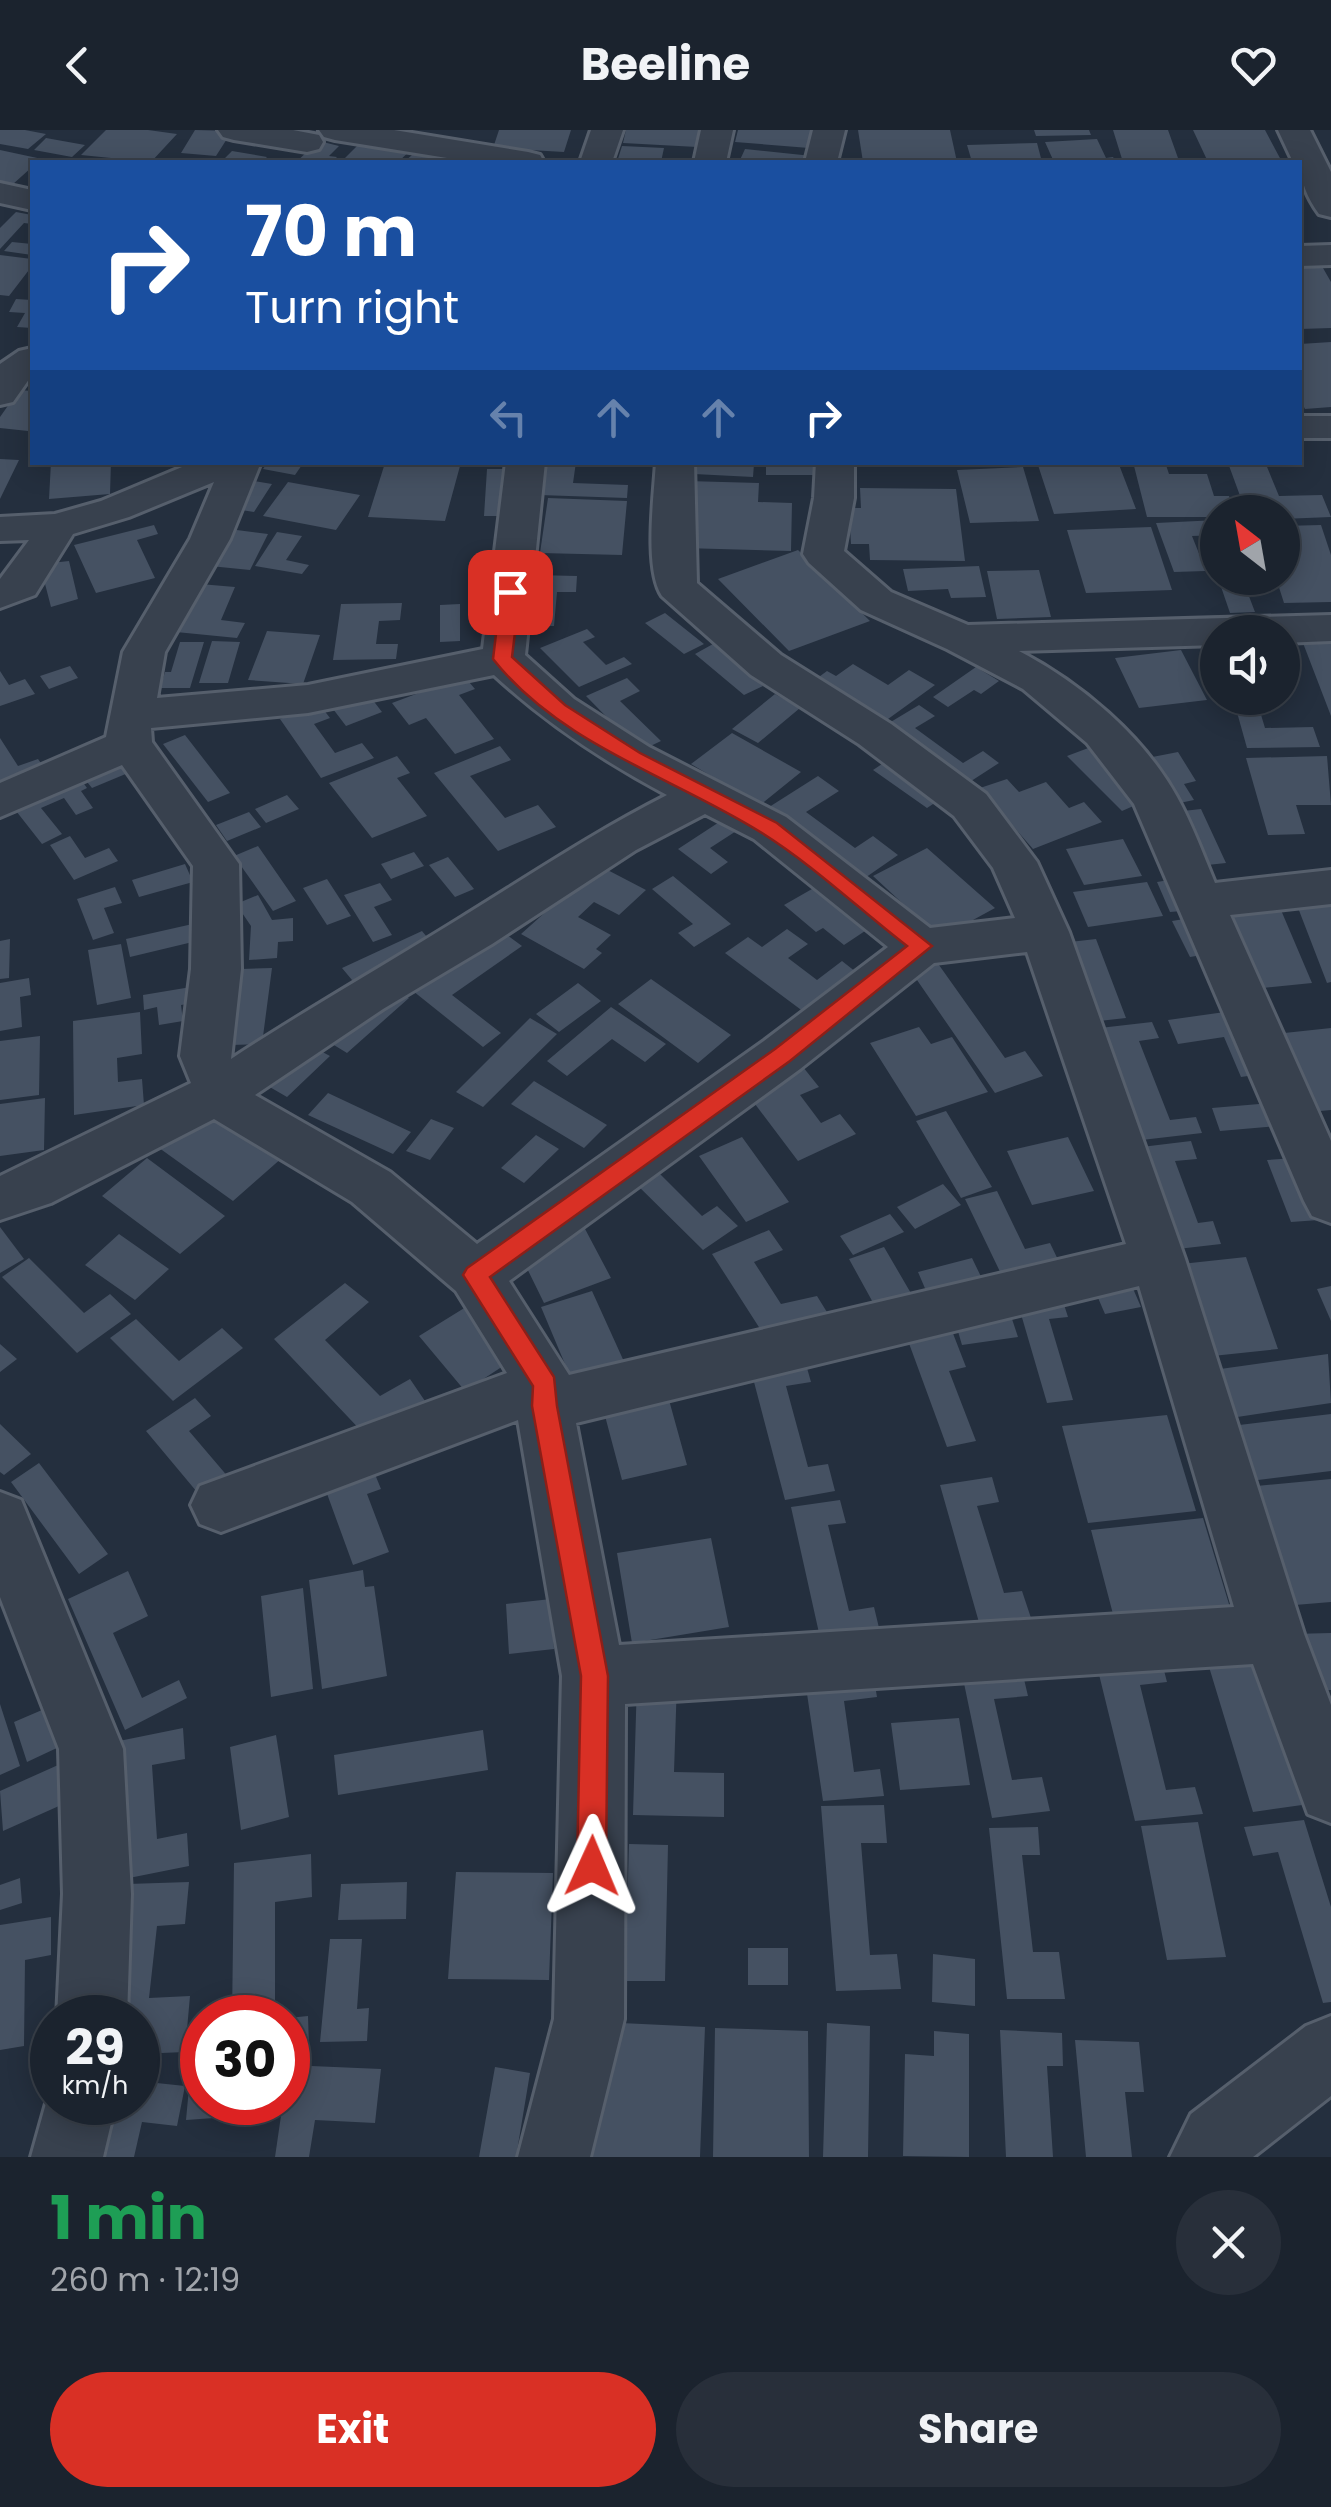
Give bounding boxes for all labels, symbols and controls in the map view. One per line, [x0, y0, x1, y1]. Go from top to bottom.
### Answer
text: Beeline [581, 33, 750, 96]
icon: back [50, 38, 105, 93]
icon: heart [1226, 38, 1281, 93]
text: 70 m [245, 182, 417, 281]
icon: right [80, 200, 210, 330]
text: Turn right [245, 276, 459, 339]
icon: left [481, 390, 536, 445]
icon: ahead [586, 390, 641, 445]
icon: ahead [691, 390, 746, 445]
icon: right [796, 390, 851, 445]
north arrow [1200, 495, 1300, 595]
map controls [1200, 495, 1300, 715]
pin [468, 550, 553, 635]
icon: arrive [483, 565, 538, 620]
button: sound [1200, 615, 1300, 715]
position arrow [540, 1814, 644, 1918]
speed limit sign: 30 [180, 1995, 310, 2125]
text: 29 [65, 2012, 125, 2083]
text: km/h [62, 2068, 128, 2103]
text: 1 min [50, 2176, 207, 2260]
button: close [1176, 2190, 1281, 2295]
text: 260 m · 12:19 [50, 2257, 240, 2302]
button: Exit [50, 2372, 656, 2487]
button: Share [676, 2372, 1281, 2487]

